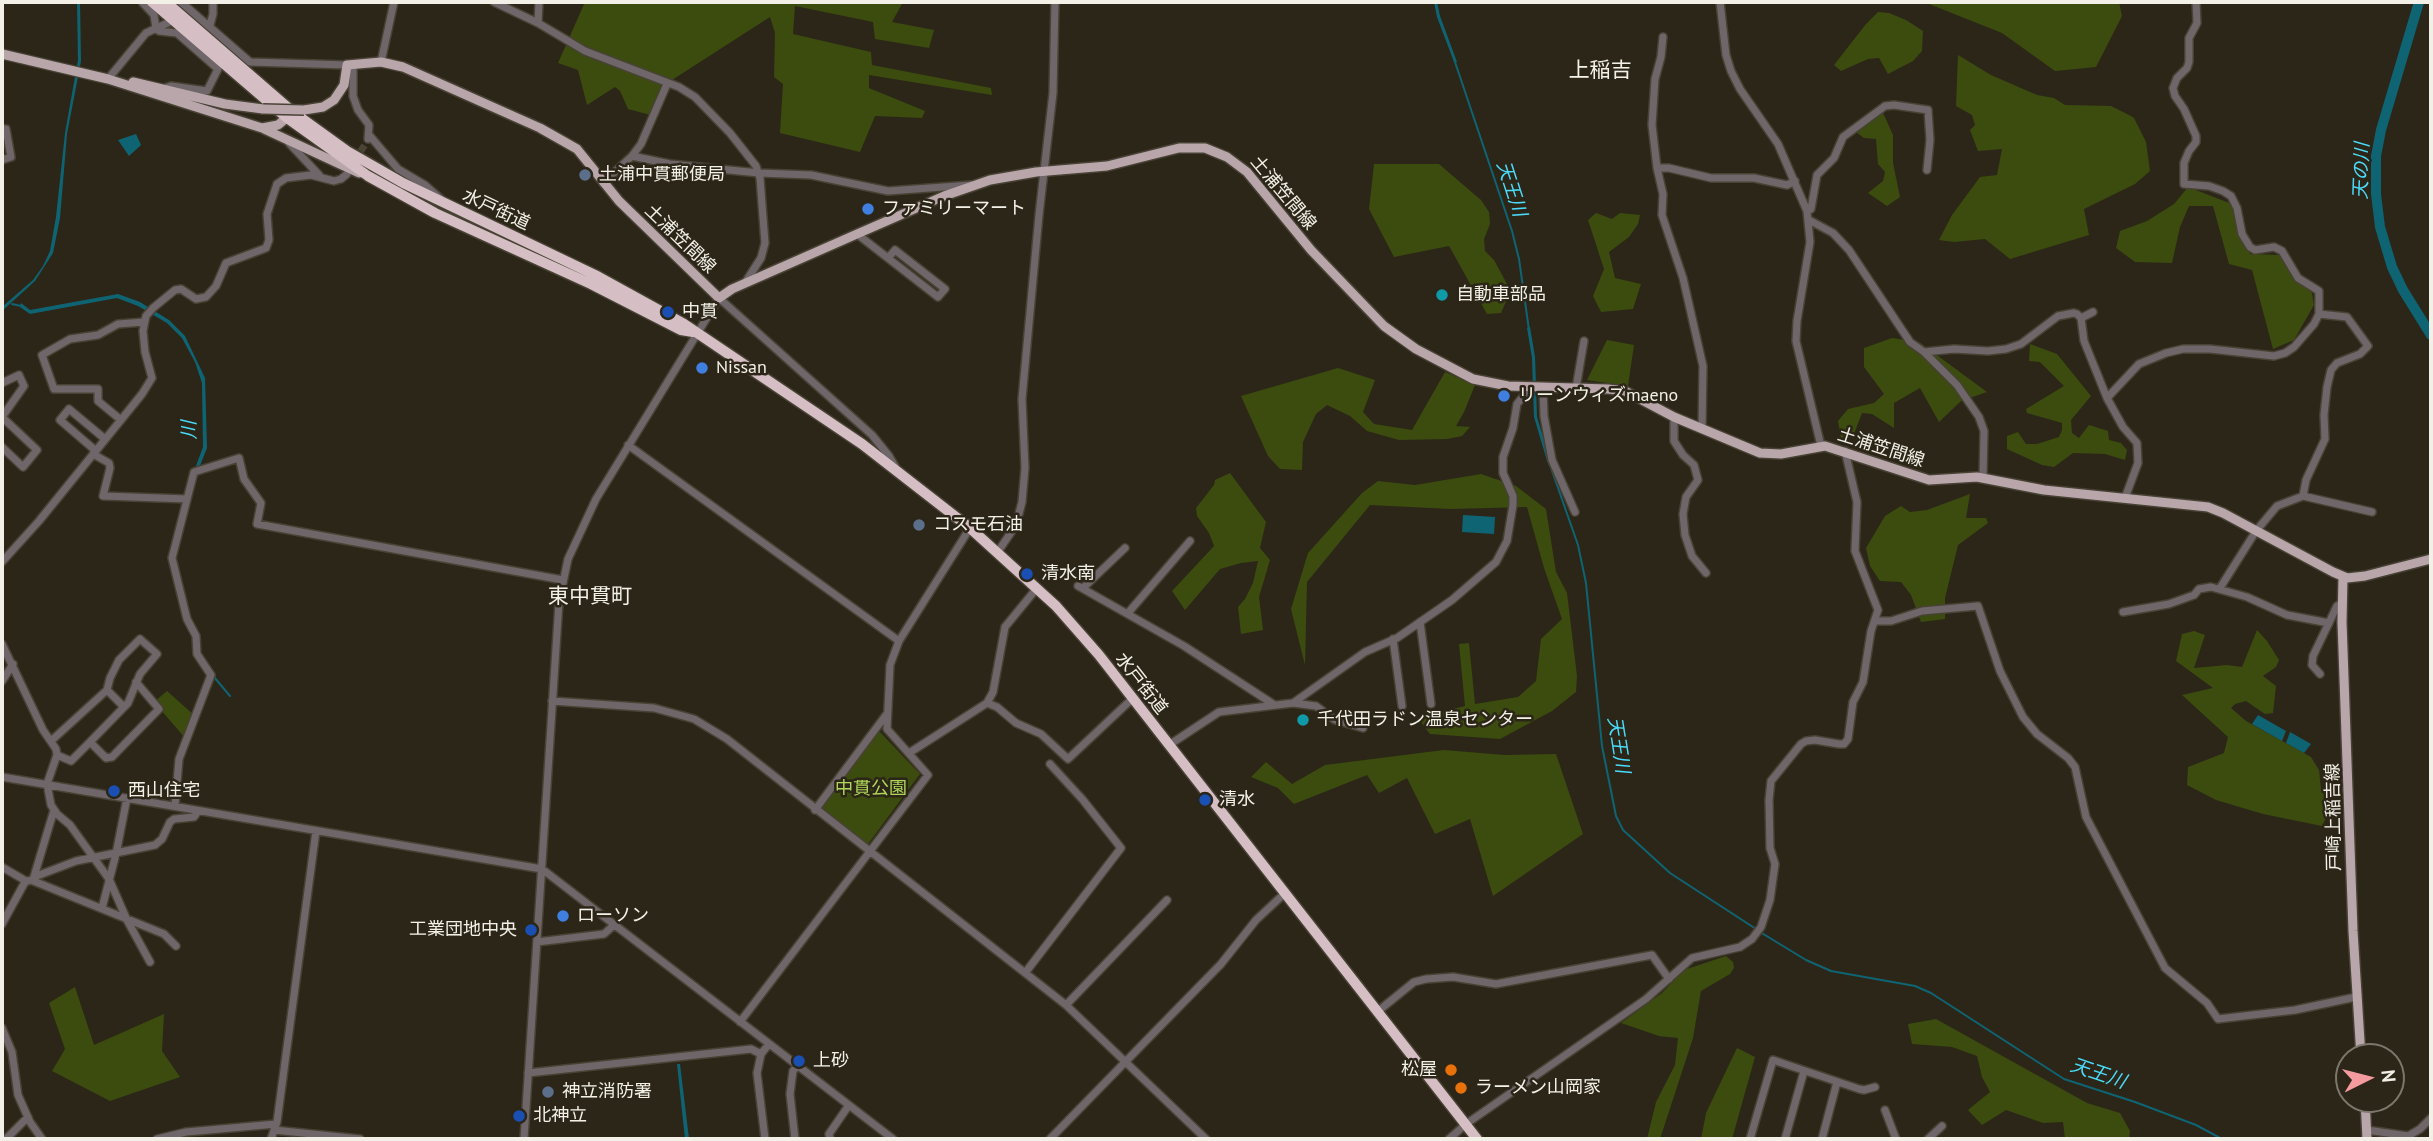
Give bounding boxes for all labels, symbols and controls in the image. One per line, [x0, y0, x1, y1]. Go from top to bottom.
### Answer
district label: 上稲吉 [1569, 58, 1631, 84]
water label: 天の川 [2350, 142, 2374, 200]
street label: 土浦笠間線 [1246, 152, 1320, 234]
water label: 天王川 [1491, 158, 1531, 220]
place label: 土浦中貫郵便局 [599, 164, 725, 186]
marker: 土浦中貫郵便局 [577, 167, 593, 183]
street label: 水戸街道 [459, 185, 533, 235]
place label: ファミリーマート [882, 198, 1026, 220]
street label: 土浦笠間線 [640, 200, 720, 278]
marker: ファミリーマート [860, 201, 876, 217]
place label: 自動車部品 [1456, 284, 1546, 306]
marker: 自動車部品 [1434, 287, 1450, 303]
place label: 中貫 [682, 301, 718, 323]
marker: 中貫 [660, 304, 676, 320]
place label: Nissan [716, 357, 767, 379]
marker: Nissan [694, 360, 710, 376]
place label: リーンウィズmaeno [1518, 385, 1678, 407]
marker: リーンウィズmaeno [1496, 388, 1512, 404]
water label: 川 [178, 420, 202, 440]
street label: 土浦笠間線 [1835, 424, 1927, 472]
place label: コスモ石油 [933, 514, 1023, 536]
marker: コスモ石油 [911, 517, 927, 533]
place label: 清水南 [1041, 563, 1095, 585]
marker: 清水南 [1019, 566, 1035, 582]
district label: 東中貫町 [548, 584, 632, 610]
street label: 水戸街道 [1110, 649, 1172, 719]
place label: 千代田ラドン温泉センター [1317, 709, 1533, 731]
marker: 千代田ラドン温泉センター [1295, 712, 1311, 728]
water label: 天王川 [1602, 715, 1634, 775]
street label: 戸崎上稲吉線 [2322, 763, 2346, 871]
park label: 中貫公園 [835, 778, 907, 800]
place label: 西山住宅 [128, 780, 200, 802]
marker: 西山住宅 [106, 783, 122, 799]
place label: 清水 [1219, 789, 1255, 811]
marker: 清水 [1197, 792, 1213, 808]
place label: ローソン [577, 905, 649, 927]
marker: ローソン [555, 908, 571, 924]
place label: 工業団地中央 [409, 919, 517, 941]
marker: 工業団地中央 [523, 922, 539, 938]
north arrow [2335, 1043, 2405, 1113]
place label: 上砂 [813, 1050, 849, 1072]
marker: 上砂 [791, 1053, 807, 1069]
water label: 天王川 [2067, 1054, 2129, 1094]
place label: 松屋 [1401, 1059, 1437, 1081]
marker: 松屋 [1443, 1062, 1459, 1078]
text: N [2376, 1069, 2401, 1083]
place label: ラーメン山岡家 [1475, 1077, 1601, 1099]
marker: ラーメン山岡家 [1453, 1080, 1469, 1096]
place label: 神立消防署 [562, 1081, 652, 1103]
marker: 神立消防署 [540, 1084, 556, 1100]
place label: 北神立 [533, 1105, 587, 1127]
marker: 北神立 [511, 1108, 527, 1124]

